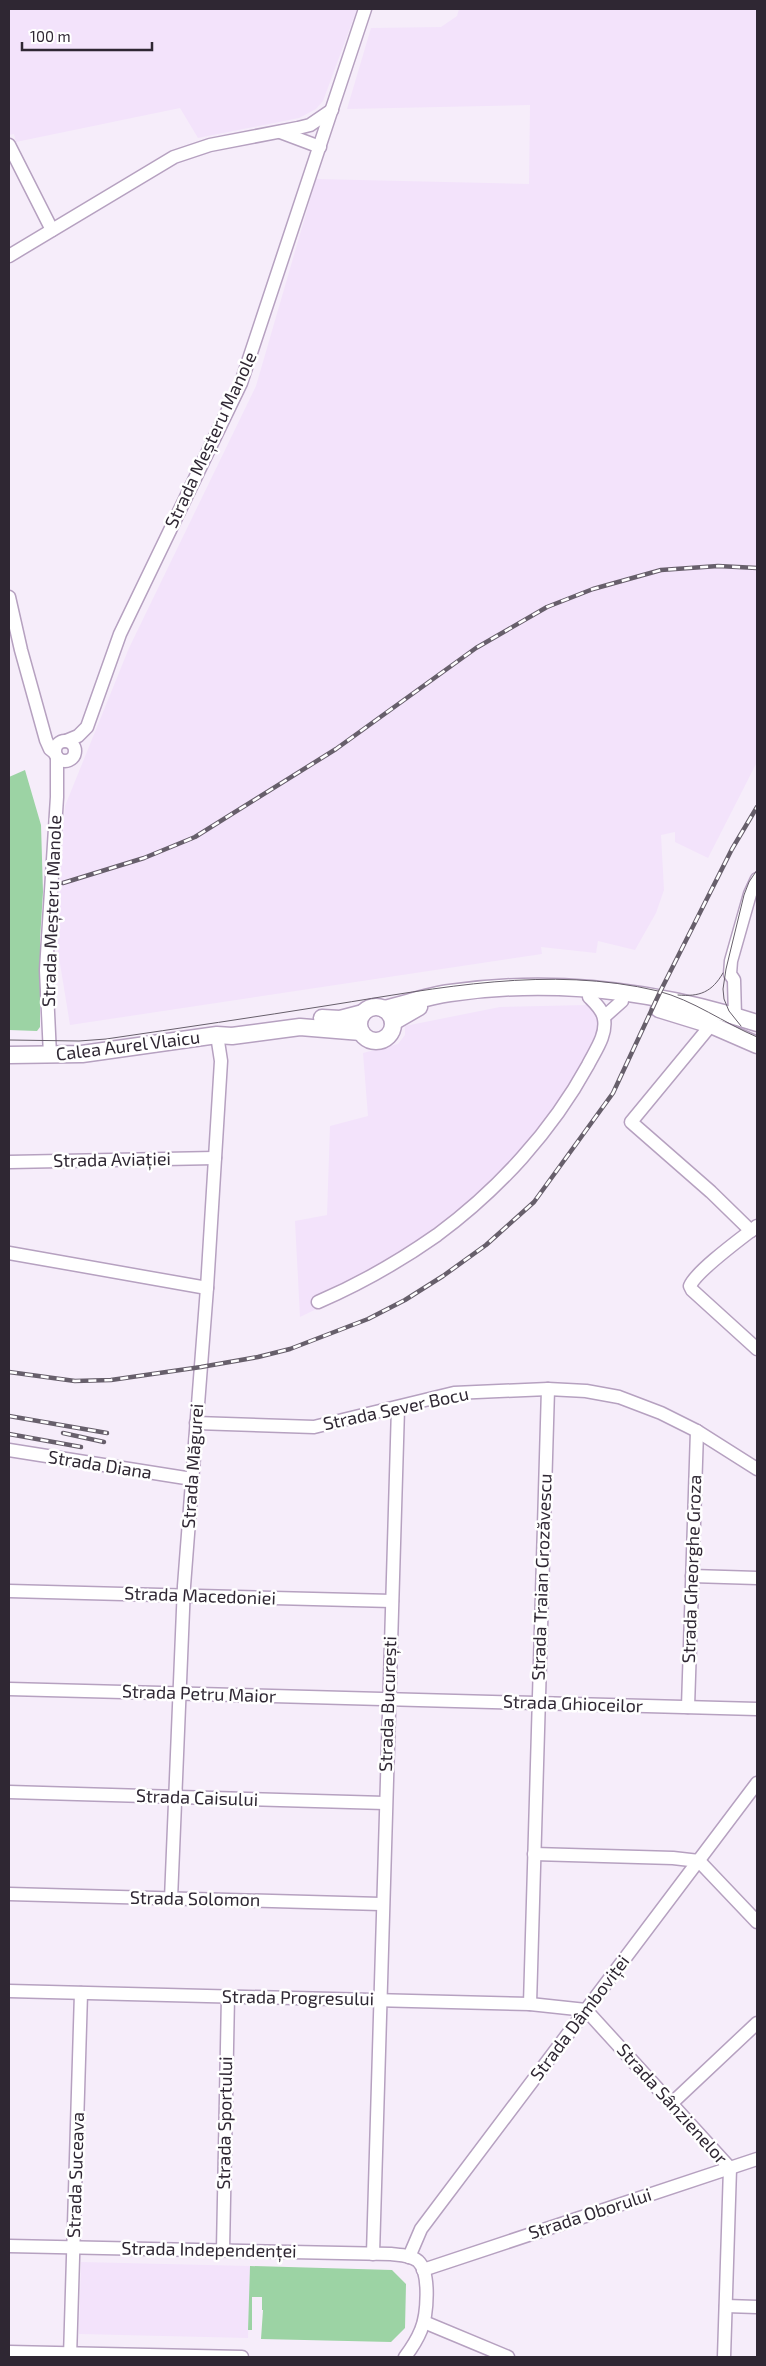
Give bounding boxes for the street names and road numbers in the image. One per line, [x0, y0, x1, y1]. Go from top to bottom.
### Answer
street label: Strada Meșteru Manole [160, 348, 262, 532]
street label: Strada Meșteru Manole [37, 815, 66, 1007]
street label: Calea Aurel Vlaicu [55, 1025, 201, 1065]
street label: Strada Aviației [53, 1147, 171, 1172]
street label: Strada Sever Bocu [321, 1382, 471, 1434]
street label: Strada Măgurei [177, 1403, 207, 1529]
street label: Strada Diana [47, 1445, 154, 1483]
street label: Strada Traian Grozăvescu [526, 1473, 556, 1681]
street label: Strada Gheorghe Groza [677, 1474, 705, 1664]
street label: Strada Macedoniei [124, 1581, 276, 1609]
street label: Strada București [374, 1636, 401, 1772]
street label: Strada Petru Maior [122, 1679, 277, 1707]
street label: Strada Ghioceilor [503, 1690, 643, 1716]
street label: Strada Caisului [136, 1784, 259, 1810]
street label: Strada Solomon [130, 1886, 260, 1910]
street label: Strada Dâmboviței [525, 1950, 634, 2085]
street label: Strada Progresului [222, 1985, 374, 2009]
street label: Strada Sânzienelor [613, 2038, 733, 2168]
street label: Strada Sportului [212, 2056, 236, 2190]
street label: Strada Suceava [62, 2112, 88, 2238]
street label: Strada Oborului [525, 2183, 654, 2243]
street label: Strada Independenței [121, 2236, 297, 2263]

